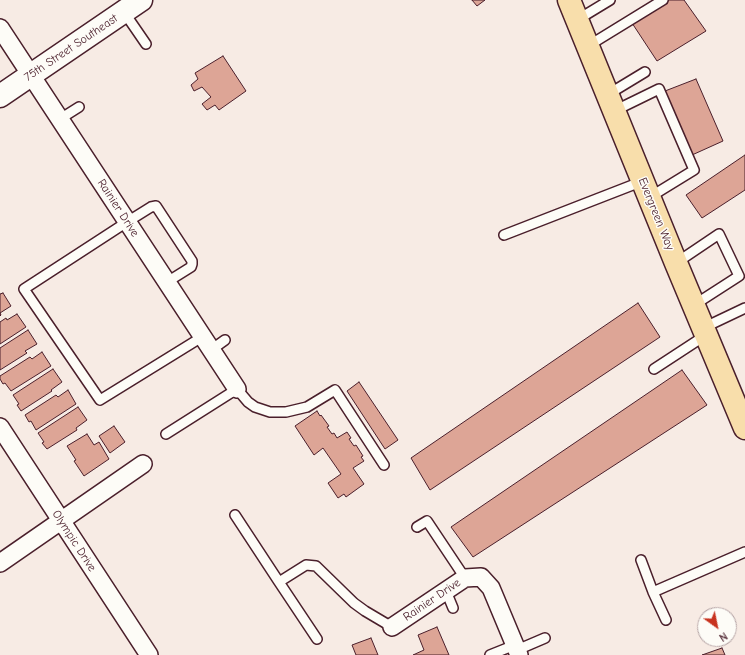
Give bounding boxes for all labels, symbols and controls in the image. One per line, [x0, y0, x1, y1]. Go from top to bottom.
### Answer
street label: 75th Street Southeast [21, 11, 121, 85]
street label: Rainier Drive [94, 176, 142, 240]
street label: Evergreen Way [635, 176, 677, 252]
street label: Olympic Drive [49, 508, 99, 574]
street label: Rainier Drive [401, 576, 463, 624]
north arrow [697, 607, 737, 647]
text: N [717, 629, 730, 644]

